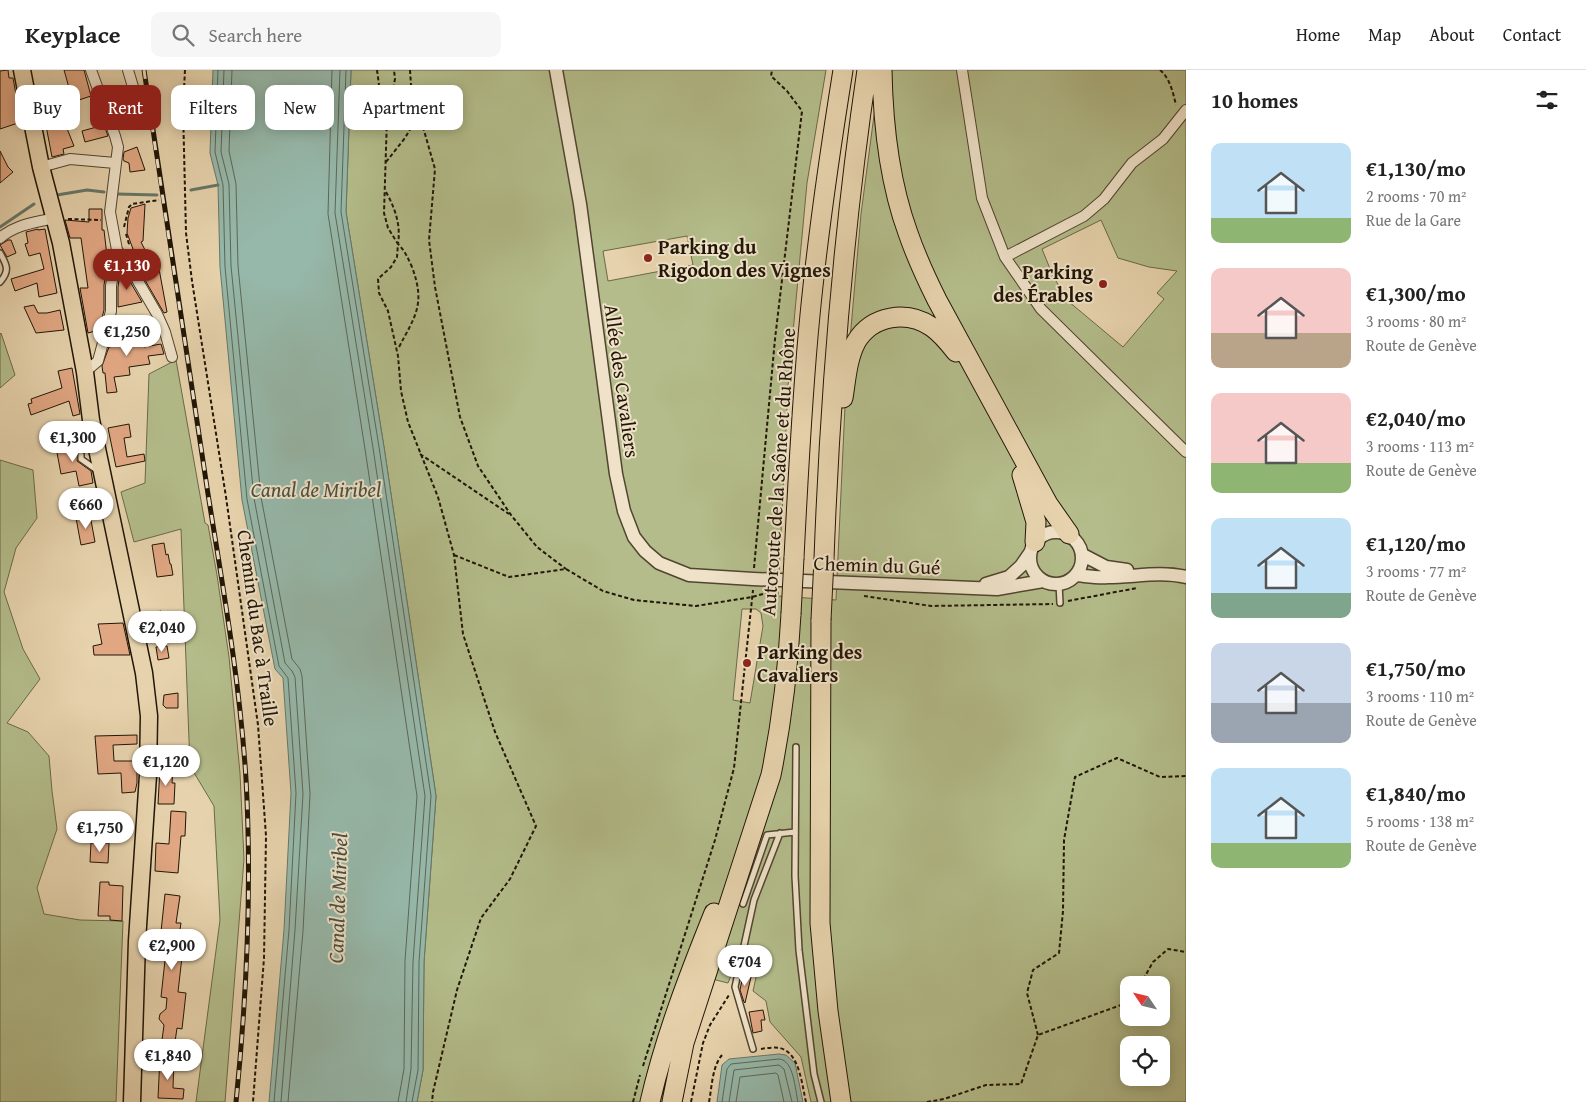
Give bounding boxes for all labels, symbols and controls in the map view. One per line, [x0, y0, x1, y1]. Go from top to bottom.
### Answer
search box [151, 12, 501, 57]
text: Keyplace [25, 17, 121, 52]
icon: search [169, 21, 197, 49]
text: Search here [209, 21, 302, 49]
text: Home [1296, 21, 1340, 48]
text: Map [1368, 21, 1401, 48]
text: About [1429, 21, 1475, 48]
text: Contact [1503, 21, 1561, 48]
chip: Buy [15, 85, 80, 130]
chip: Rent [90, 85, 161, 130]
chip: Filters [171, 85, 255, 130]
chip: New [265, 85, 334, 130]
chip: Apartment [344, 85, 463, 130]
text: 10 homes [1211, 85, 1298, 116]
icon: filters [1533, 86, 1561, 114]
text: €1,130/mo [1366, 153, 1466, 184]
icon: home [1251, 163, 1311, 223]
text: 2 rooms · 70 m² [1366, 184, 1466, 208]
text: Rue de la Gare [1366, 208, 1461, 232]
place label: Parking du Rigodon des Vignes [658, 232, 831, 284]
pin: €1,130 [86, 248, 168, 291]
marker: Parking du Rigodon des Vignes [642, 252, 654, 264]
text: €1,130 [104, 253, 150, 277]
place label: Parking des Érables [993, 257, 1093, 309]
marker: Parking des Érables [1097, 278, 1109, 290]
text: €1,300/mo [1366, 278, 1466, 309]
icon: home [1251, 288, 1311, 348]
street label: Allée des Cavaliers [597, 302, 648, 460]
text: 3 rooms · 80 m² [1366, 309, 1466, 333]
pin: €1,250 [86, 314, 168, 357]
text: €1,250 [104, 319, 150, 343]
street label: Autoroute de la Saône et du Rhône [753, 327, 802, 617]
text: Route de Genève [1366, 333, 1477, 357]
text: €2,040/mo [1366, 403, 1466, 434]
icon: home [1251, 413, 1311, 473]
pin: €1,300 [32, 420, 114, 463]
text: €1,300 [50, 425, 96, 449]
text: 3 rooms · 113 m² [1366, 434, 1474, 458]
text: Route de Genève [1366, 458, 1477, 482]
water label: Canal de Miribel [251, 474, 381, 505]
pin: €660 [56, 488, 116, 530]
text: €660 [69, 492, 103, 516]
street label: Chemin du Bac à Traille [230, 528, 287, 728]
text: €1,120/mo [1366, 528, 1466, 559]
icon: home [1251, 538, 1311, 598]
street label: Chemin du Gué [813, 548, 941, 581]
text: 3 rooms · 77 m² [1366, 559, 1466, 583]
text: Route de Genève [1366, 583, 1477, 607]
pin: €2,040 [121, 610, 203, 653]
text: €2,040 [139, 615, 185, 639]
place label: Parking des Cavaliers [757, 637, 862, 689]
text: €1,750/mo [1366, 653, 1466, 684]
marker: Parking des Cavaliers [741, 657, 753, 669]
icon: home [1251, 663, 1311, 723]
text: 3 rooms · 110 m² [1366, 684, 1474, 708]
text: Route de Genève [1366, 708, 1477, 732]
pin: €1,120 [125, 744, 207, 787]
text: €1,120 [143, 749, 189, 773]
text: €1,840/mo [1366, 778, 1466, 809]
icon: home [1251, 788, 1311, 848]
text: 5 rooms · 138 m² [1366, 809, 1474, 833]
pin: €1,750 [59, 810, 141, 853]
text: €1,750 [77, 815, 123, 839]
water label: Canal de Miribel [320, 832, 355, 964]
text: Route de Genève [1366, 833, 1477, 857]
pin: €2,900 [131, 928, 213, 971]
text: €2,900 [149, 933, 195, 957]
pin: €704 [715, 944, 775, 987]
text: €704 [728, 949, 762, 973]
north arrow [1120, 976, 1170, 1026]
map controls [1120, 976, 1170, 1086]
button: locate [1120, 1036, 1170, 1086]
pin: €1,840 [127, 1038, 209, 1081]
text: €1,840 [145, 1043, 191, 1067]

